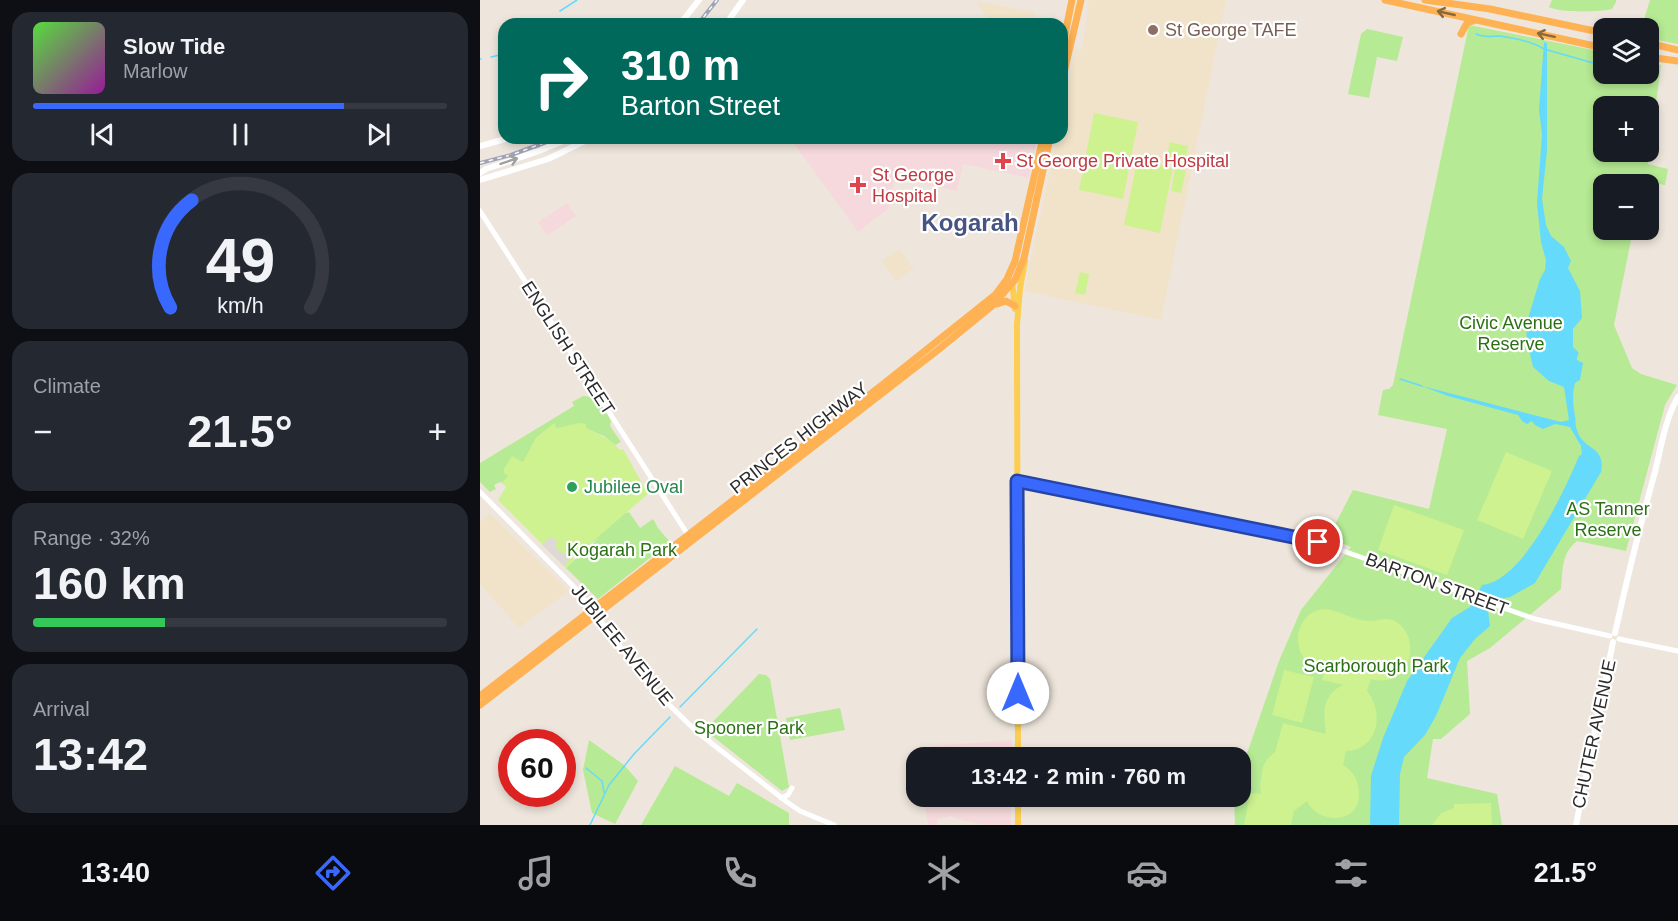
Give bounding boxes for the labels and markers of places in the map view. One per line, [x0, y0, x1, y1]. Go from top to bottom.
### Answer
place label: St George TAFE [1165, 20, 1296, 40]
marker: St George TAFE [1146, 23, 1160, 37]
place label: St George Private Hospital [1016, 151, 1229, 171]
marker: St George Private Hospital [994, 152, 1012, 170]
place label: St George Hospital [872, 165, 954, 206]
marker: St George Hospital [849, 176, 867, 194]
place label: Jubilee Oval [584, 477, 683, 497]
marker: Jubilee Oval [565, 480, 579, 494]
pin [1292, 516, 1343, 567]

